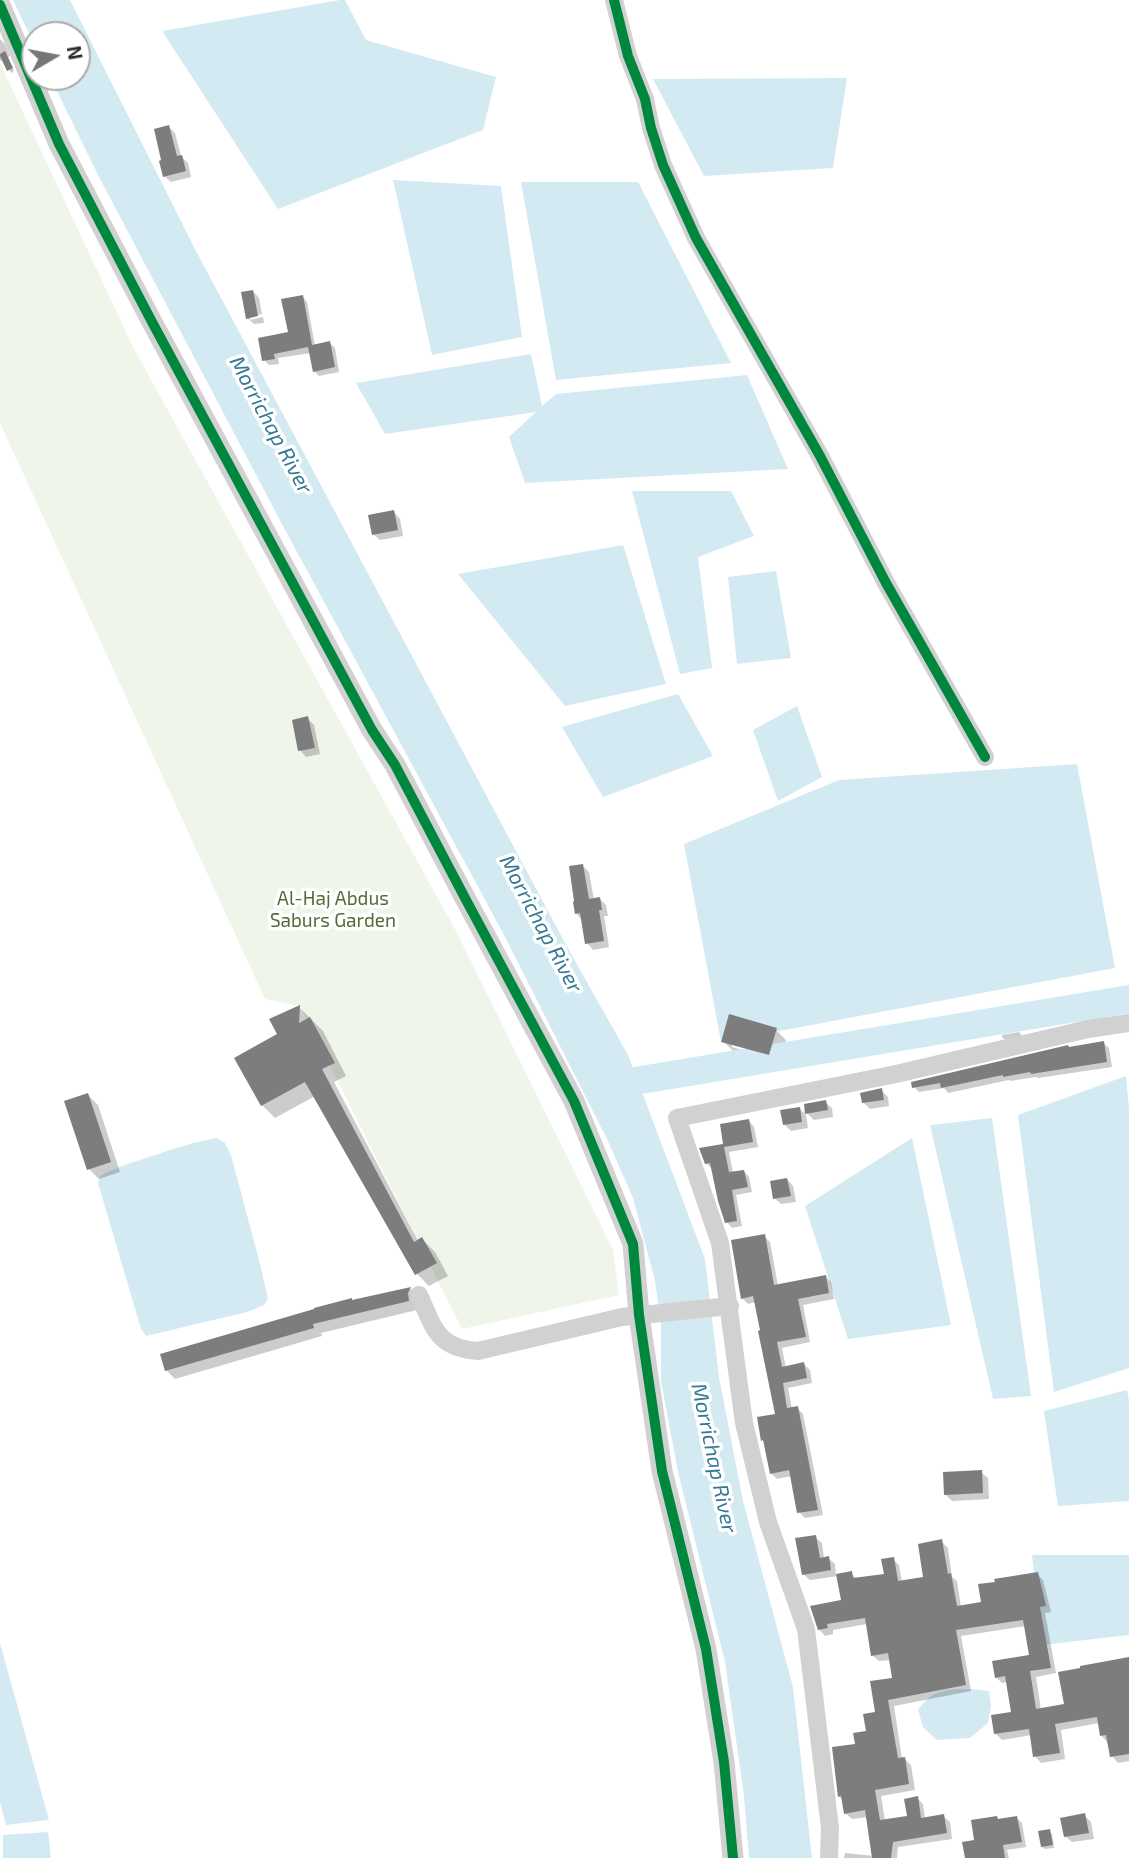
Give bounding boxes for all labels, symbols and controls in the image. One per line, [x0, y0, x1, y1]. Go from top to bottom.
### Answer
north arrow [21, 21, 91, 91]
text: N [63, 44, 88, 61]
water label: Morrichap River [224, 352, 318, 498]
water label: Morrichap River [494, 851, 588, 997]
park label: Al-Haj Abdus Saburs Garden [270, 888, 396, 932]
water label: Morrichap River [686, 1381, 742, 1535]

